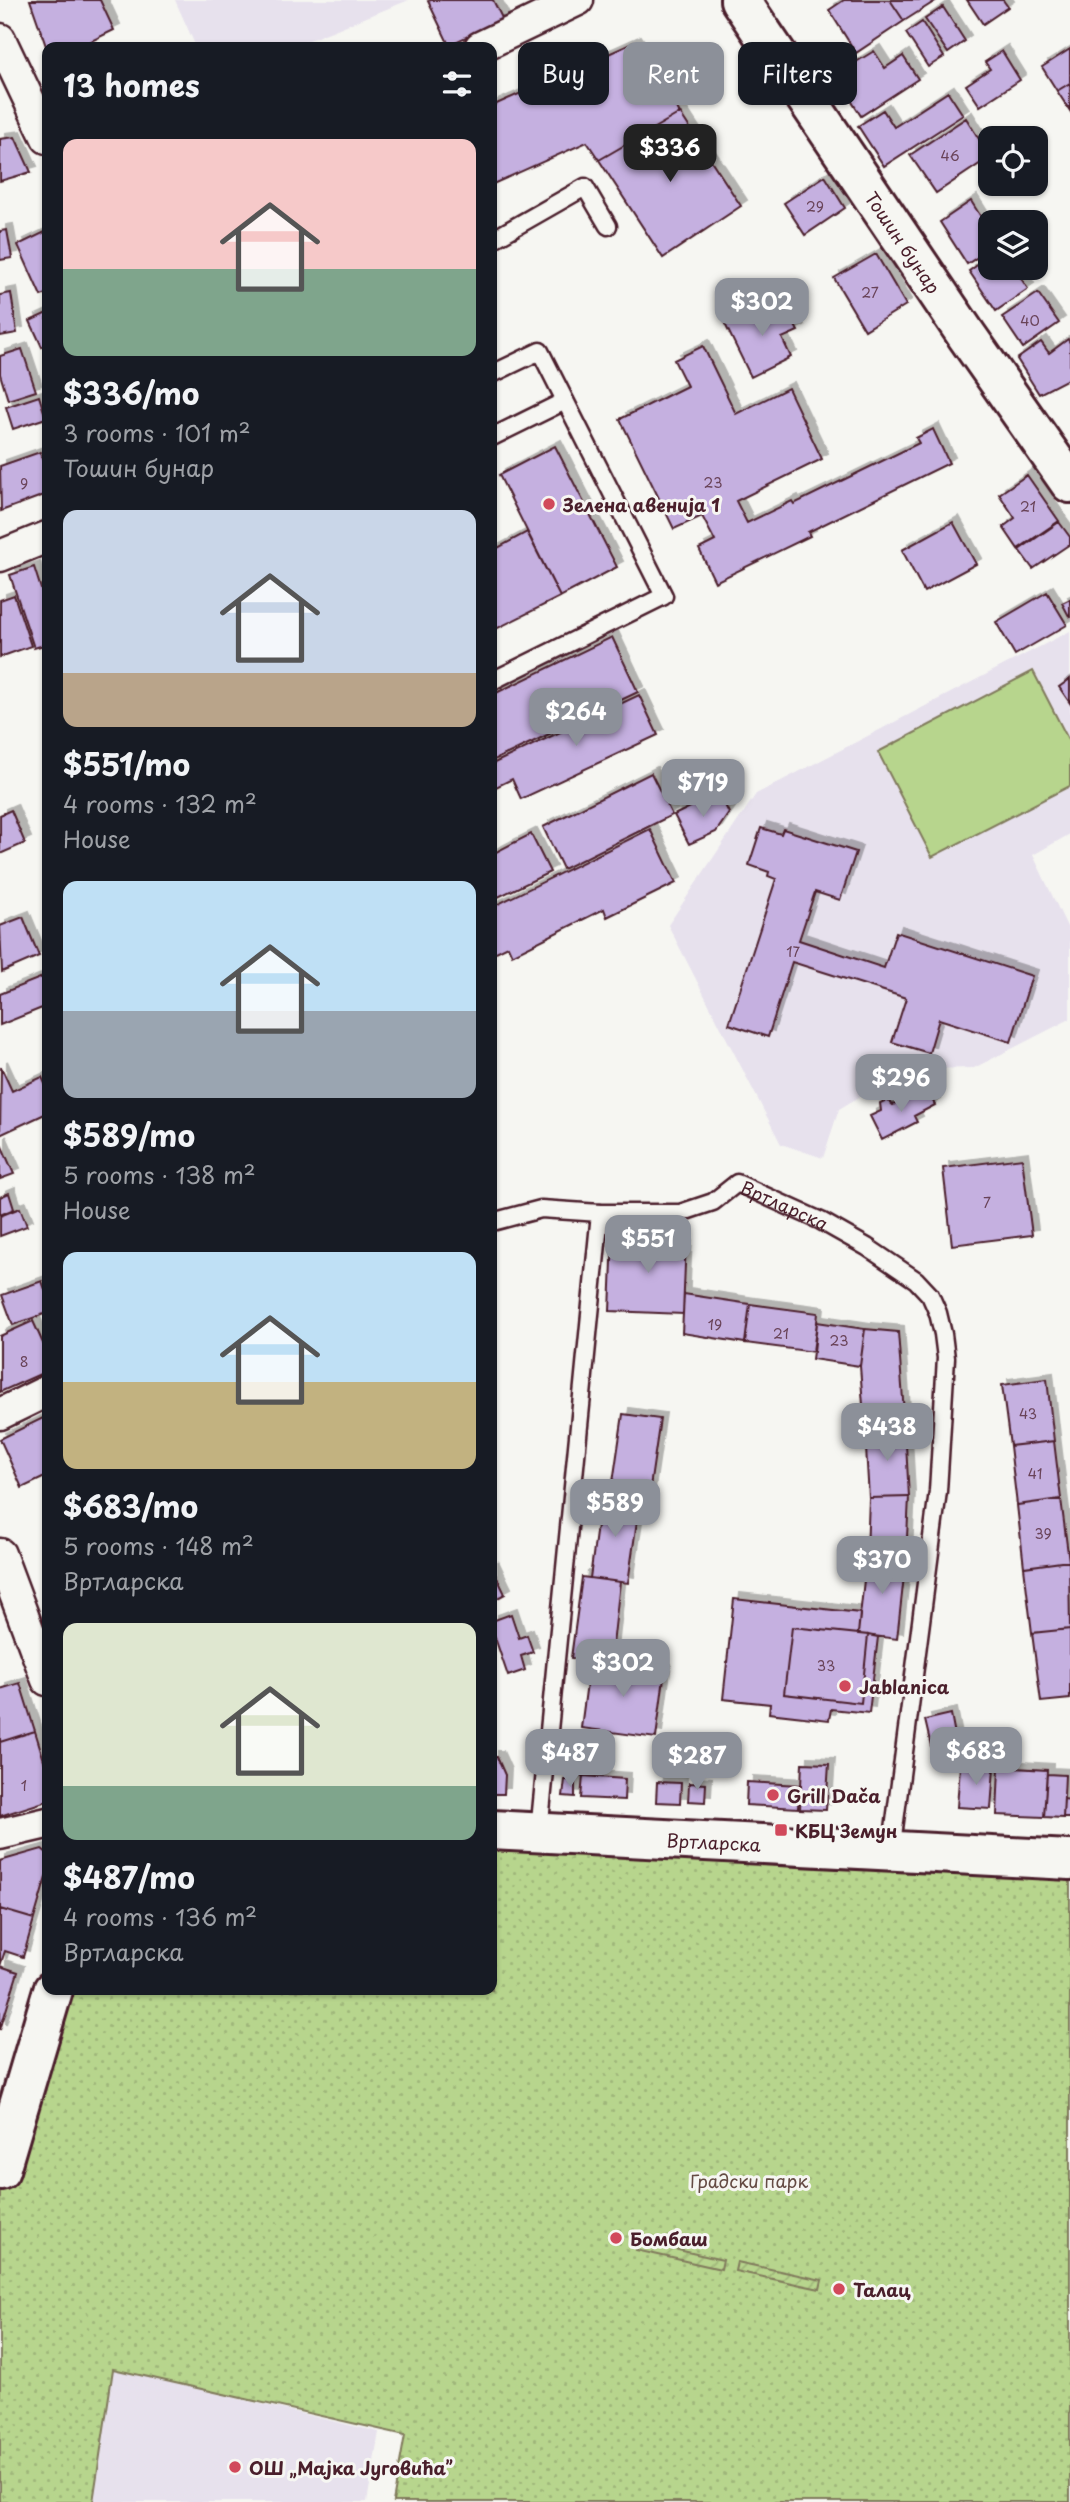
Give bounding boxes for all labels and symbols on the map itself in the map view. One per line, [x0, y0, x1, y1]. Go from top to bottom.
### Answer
pin: $336 [629, 124, 711, 184]
house number: 46 [940, 145, 960, 166]
street label: Тошин бунар [859, 185, 948, 299]
house number: 29 [806, 196, 824, 217]
pin: $302 [721, 278, 803, 338]
house number: 27 [861, 282, 879, 303]
house number: 40 [1020, 310, 1040, 331]
house number: 23 [704, 472, 722, 493]
house number: 9 [20, 473, 28, 494]
place label: Зелена авенија 1 [562, 491, 720, 518]
marker: Зелена авенија 1 [541, 496, 557, 512]
house number: 21 [1020, 496, 1036, 517]
pin: $264 [535, 688, 617, 748]
pin: $719 [662, 760, 744, 819]
house number: 17 [786, 941, 800, 962]
pin: $296 [860, 1054, 942, 1114]
street label: Вртларска [736, 1173, 835, 1237]
house number: 7 [983, 1192, 991, 1213]
pin: $551 [607, 1216, 689, 1275]
house number: 19 [708, 1314, 722, 1335]
house number: 21 [773, 1323, 789, 1344]
house number: 23 [830, 1330, 848, 1351]
house number: 8 [20, 1351, 28, 1372]
house number: 43 [1019, 1403, 1037, 1424]
pin: $438 [846, 1404, 928, 1463]
house number: 41 [1028, 1463, 1042, 1484]
pin: $589 [574, 1480, 656, 1539]
house number: 39 [1034, 1523, 1052, 1544]
pin: $370 [841, 1536, 923, 1596]
pin: $302 [582, 1640, 664, 1699]
house number: 33 [817, 1655, 835, 1676]
place label: Jablanica [859, 1673, 950, 1700]
marker: Jablanica [837, 1678, 853, 1694]
pin: $683 [935, 1728, 1017, 1787]
pin: $487 [529, 1730, 611, 1789]
pin: $287 [656, 1732, 738, 1792]
house number: 1 [21, 1775, 27, 1796]
place label: Grill Dača [787, 1782, 881, 1809]
marker: Grill Dača [765, 1787, 781, 1803]
place label: КБЦ Земун [795, 1817, 898, 1844]
marker: КБЦ Земун [773, 1822, 789, 1838]
street label: Вртларска [666, 1826, 762, 1857]
park label: Градски парк [690, 2167, 808, 2194]
place label: Бомбаш [630, 2225, 707, 2252]
marker: Бомбаш [608, 2230, 624, 2246]
place label: Талац [853, 2276, 911, 2303]
marker: Талац [831, 2281, 847, 2297]
place label: ОШ „Мајка Југовића” [249, 2454, 453, 2481]
marker: ОШ „Мајка Југовића” [227, 2459, 243, 2475]

